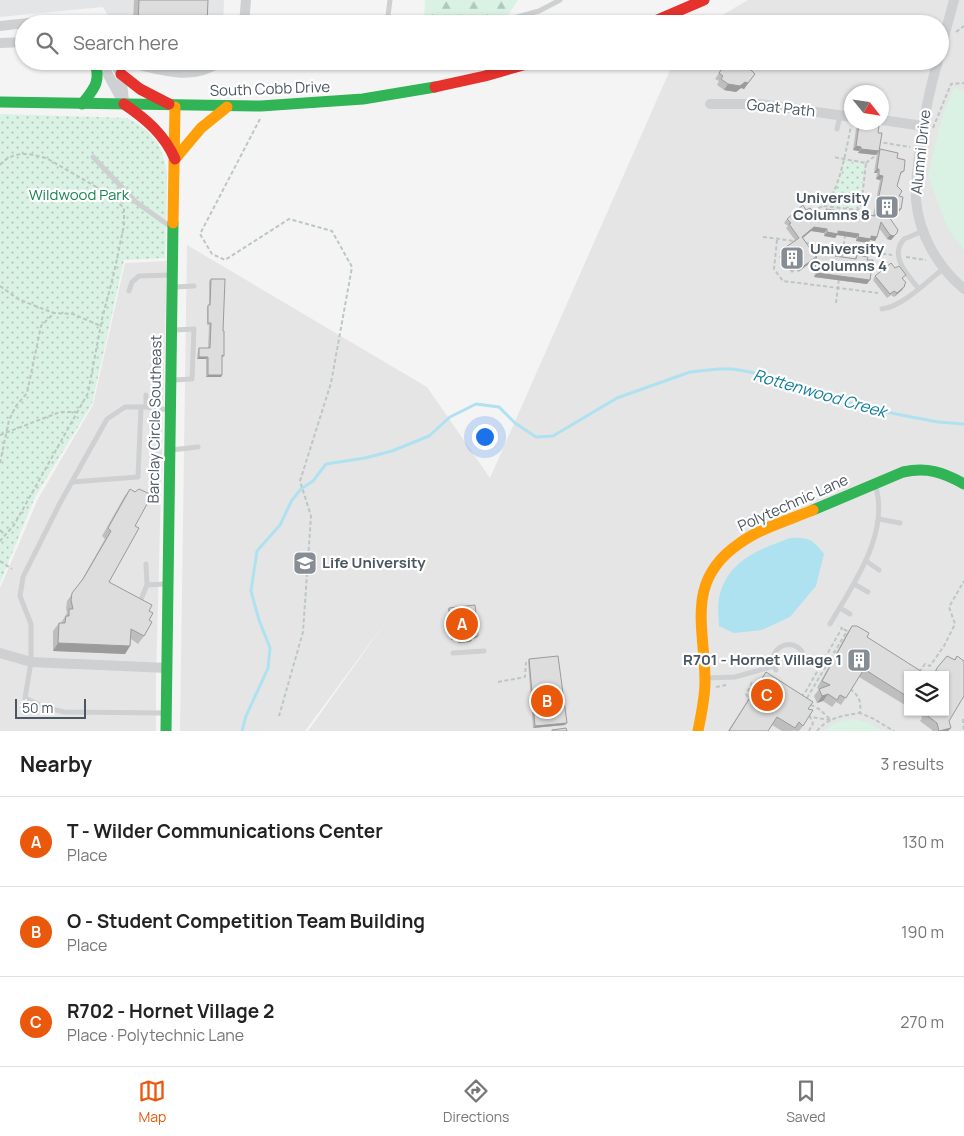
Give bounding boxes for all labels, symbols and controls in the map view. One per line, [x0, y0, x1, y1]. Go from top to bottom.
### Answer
search box [15, 15, 949, 70]
icon: search [33, 29, 61, 57]
text: Search here [73, 30, 179, 56]
street label: South Cobb Drive [209, 76, 331, 101]
north arrow [844, 85, 889, 130]
street label: Goat Path [746, 93, 816, 122]
street label: Alumni Drive [906, 108, 935, 195]
park label: Wildwood Park [29, 184, 130, 205]
place label: University Columns 8 [793, 187, 871, 225]
building icon: University Columns 8 [874, 194, 900, 220]
place label: University Columns 4 [810, 238, 887, 276]
building icon: University Columns 4 [779, 245, 805, 271]
street label: Barclay Circle Southeast [143, 334, 166, 504]
water label: Rottenwood Creek [751, 364, 891, 423]
your location [472, 424, 498, 450]
street label: Polytechnic Lane [734, 469, 852, 536]
school or university icon: Life University [292, 550, 318, 576]
place label: Life University [322, 552, 426, 573]
pin: A [446, 605, 478, 643]
building icon: R701 - Hornet Village 1 [846, 647, 872, 673]
place label: R701 - Hornet Village 1 [683, 649, 842, 670]
map controls [904, 671, 949, 716]
button: layers [904, 671, 949, 716]
pin: C [751, 676, 783, 714]
pin: B [531, 682, 563, 720]
scale bar [15, 696, 86, 719]
text: 50 m [22, 698, 53, 717]
text: Nearby [20, 750, 92, 778]
text: 3 results [881, 753, 944, 775]
text: T - Wilder Communications Center [67, 818, 383, 844]
text: A [31, 831, 41, 853]
text: 130 m [902, 831, 944, 853]
text: Place [67, 844, 107, 866]
text: O - Student Competition Team Building [67, 908, 425, 934]
text: B [31, 921, 41, 943]
text: 190 m [901, 921, 944, 943]
text: Place [67, 934, 107, 956]
text: R702 - Hornet Village 2 [67, 998, 274, 1024]
text: C [30, 1011, 42, 1033]
text: 270 m [900, 1011, 944, 1033]
text: Place · Polytechnic Lane [67, 1024, 244, 1046]
tab: Map [138, 1077, 166, 1126]
tab: Directions [443, 1077, 509, 1126]
tab: Saved [786, 1077, 826, 1126]

